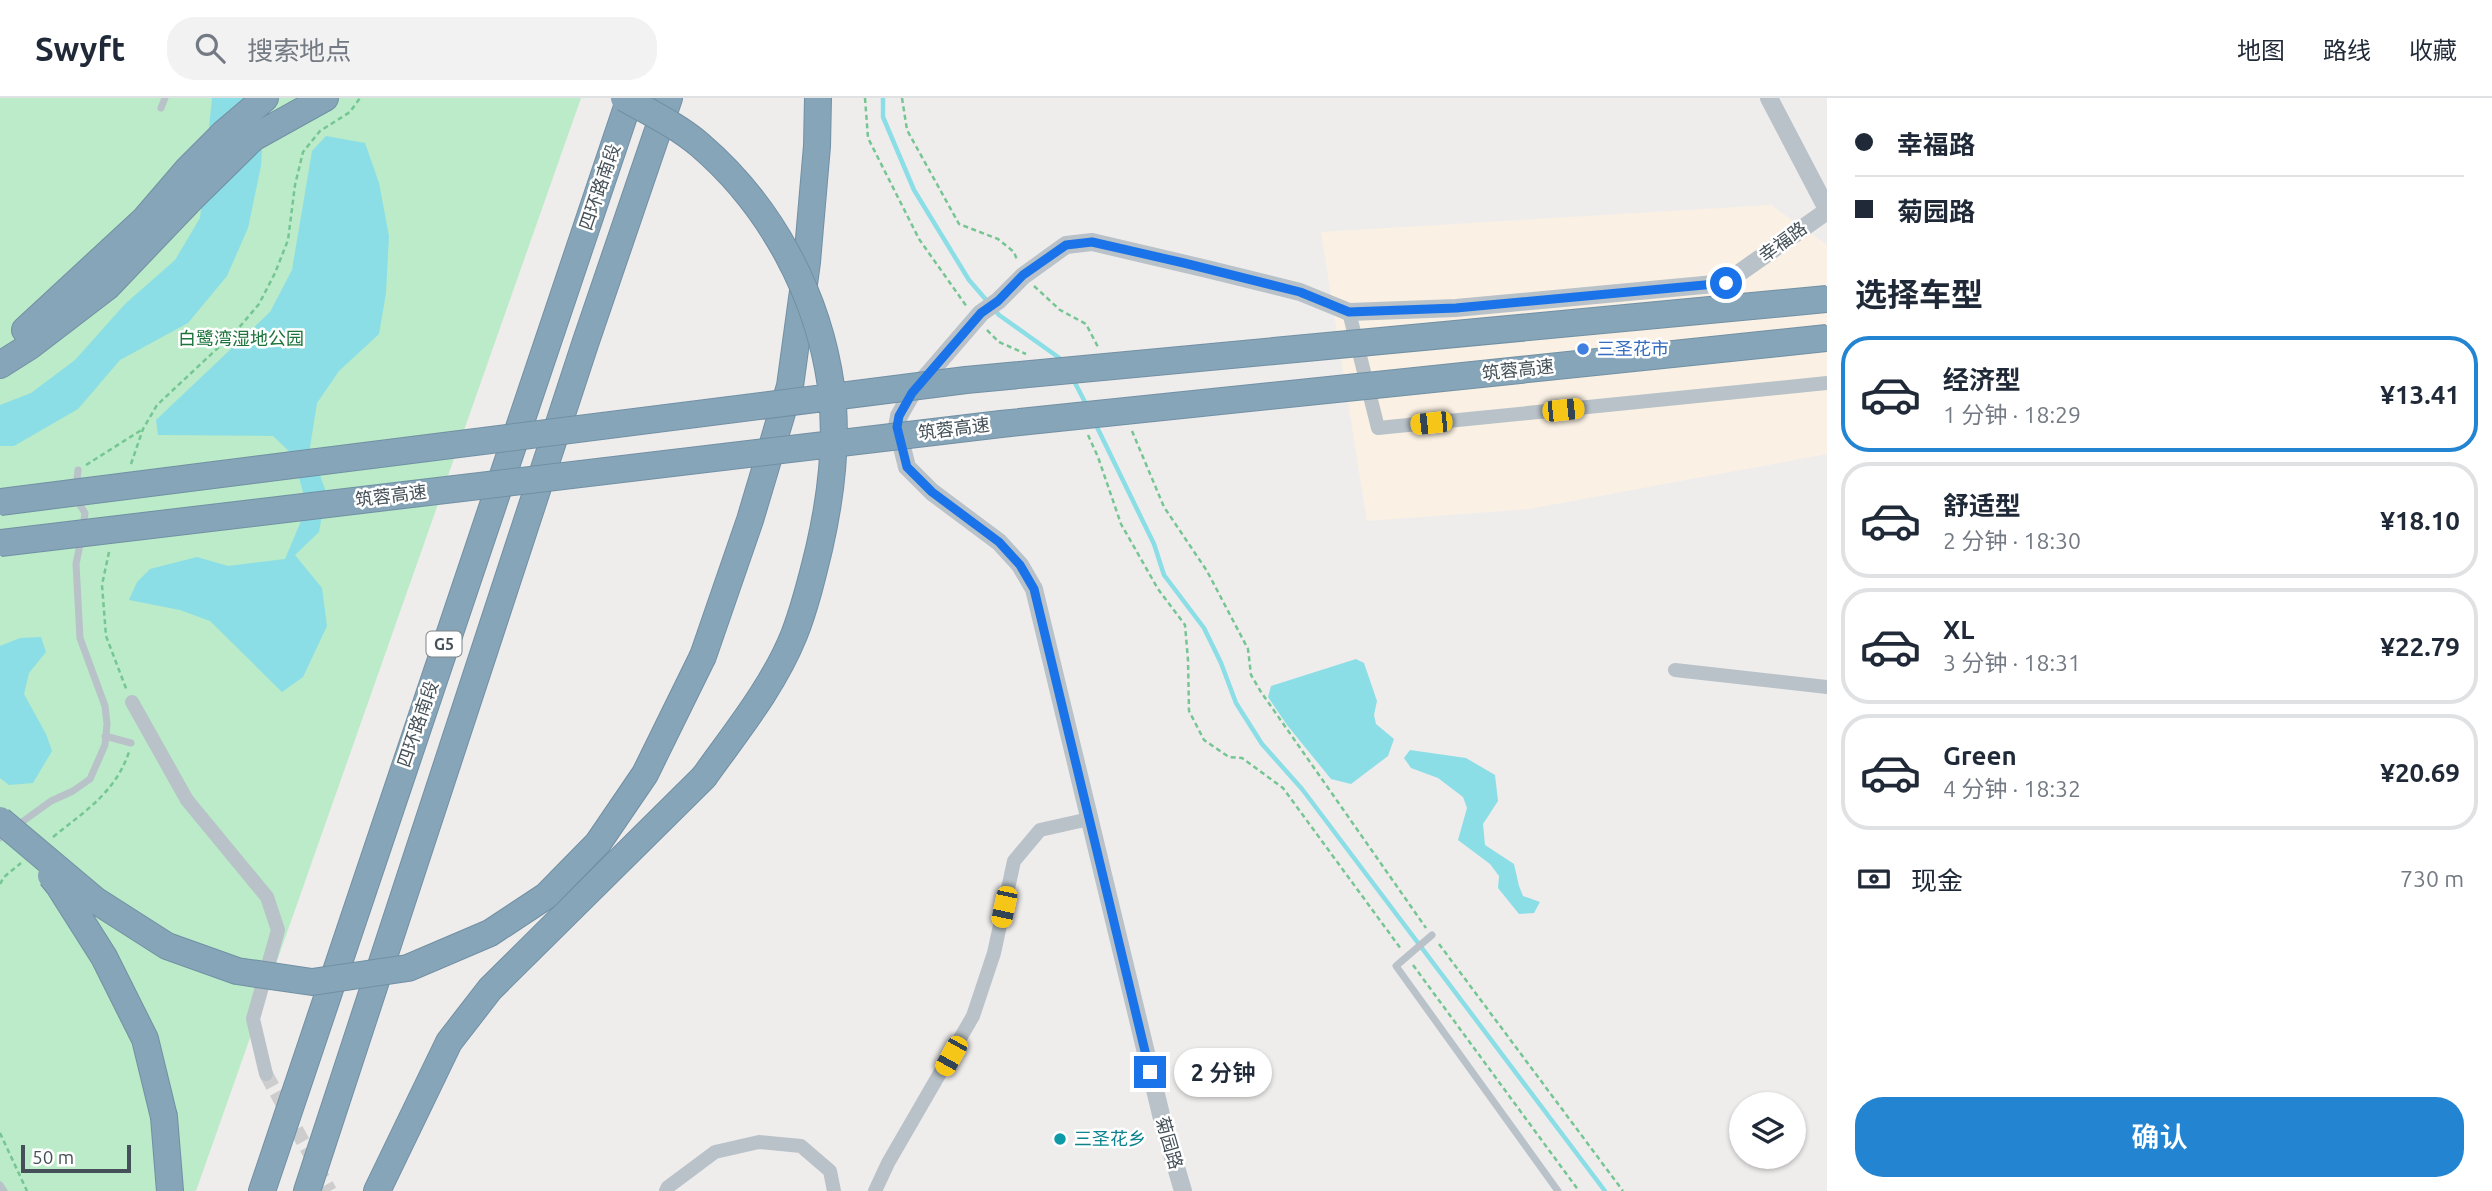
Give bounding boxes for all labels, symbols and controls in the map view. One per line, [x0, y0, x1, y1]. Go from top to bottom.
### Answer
search box [167, 17, 657, 80]
icon: search [191, 29, 229, 67]
text: Swyft [35, 30, 125, 67]
text: 搜索地点 [247, 36, 351, 65]
text: 地图 [2237, 37, 2285, 64]
text: 路线 [2323, 37, 2371, 64]
text: 收藏 [2409, 37, 2457, 64]
text: 幸福路 [1897, 130, 1975, 159]
street label: 四环路南段 [575, 141, 623, 232]
text: 菊园路 [1897, 197, 1975, 226]
street label: 幸福路 [1755, 217, 1810, 265]
route start [1710, 267, 1742, 299]
text: 选择车型 [1855, 276, 1983, 312]
park label: 白鹭湾湿地公园 [178, 328, 304, 348]
place label: 三圣花市 [1597, 338, 1669, 358]
marker: 三圣花市 [1575, 341, 1591, 357]
street label: 筑蓉高速 [1481, 355, 1555, 383]
icon: car [1859, 363, 1922, 426]
text: 经济型 [1943, 365, 2021, 394]
text: ¥13.41 [2380, 380, 2460, 409]
car [1542, 397, 1585, 423]
text: 1 分钟 · 18:29 [1943, 402, 2081, 427]
car [1410, 410, 1453, 436]
street label: 筑蓉高速 [917, 414, 991, 442]
street label: 筑蓉高速 [354, 481, 428, 509]
icon: car [1859, 489, 1922, 552]
text: 舒适型 [1943, 491, 2021, 520]
text: ¥18.10 [2380, 506, 2460, 535]
text: 2 分钟 · 18:30 [1943, 528, 2081, 553]
icon: car [1859, 615, 1922, 678]
text: XL [1943, 615, 1974, 644]
road number: G5 [426, 632, 462, 656]
text: ¥22.79 [2380, 632, 2460, 661]
text: 3 分钟 · 18:31 [1943, 650, 2081, 675]
street label: 四环路南段 [393, 678, 441, 769]
icon: car [1859, 741, 1922, 804]
text: Green [1943, 741, 2017, 770]
text: ¥20.69 [2380, 758, 2460, 787]
text: 4 分钟 · 18:32 [1943, 776, 2081, 801]
icon: cash [1855, 860, 1893, 898]
text: 现金 [1911, 866, 1963, 895]
text: 730 m [2400, 866, 2464, 891]
car [990, 884, 1019, 930]
car [932, 1033, 971, 1079]
callout: 2 分钟 [1174, 1048, 1272, 1096]
route end [1134, 1056, 1166, 1088]
text: 2 分钟 [1191, 1060, 1255, 1085]
map controls [1729, 1092, 1806, 1169]
button: layers [1729, 1092, 1806, 1169]
button: 确认 [1855, 1097, 2464, 1177]
street label: 菊园路 [1153, 1114, 1187, 1171]
place label: 三圣花乡 [1074, 1128, 1146, 1148]
marker: 三圣花乡 [1052, 1131, 1068, 1147]
scale bar [21, 1142, 131, 1174]
text: 50 m [32, 1146, 74, 1168]

